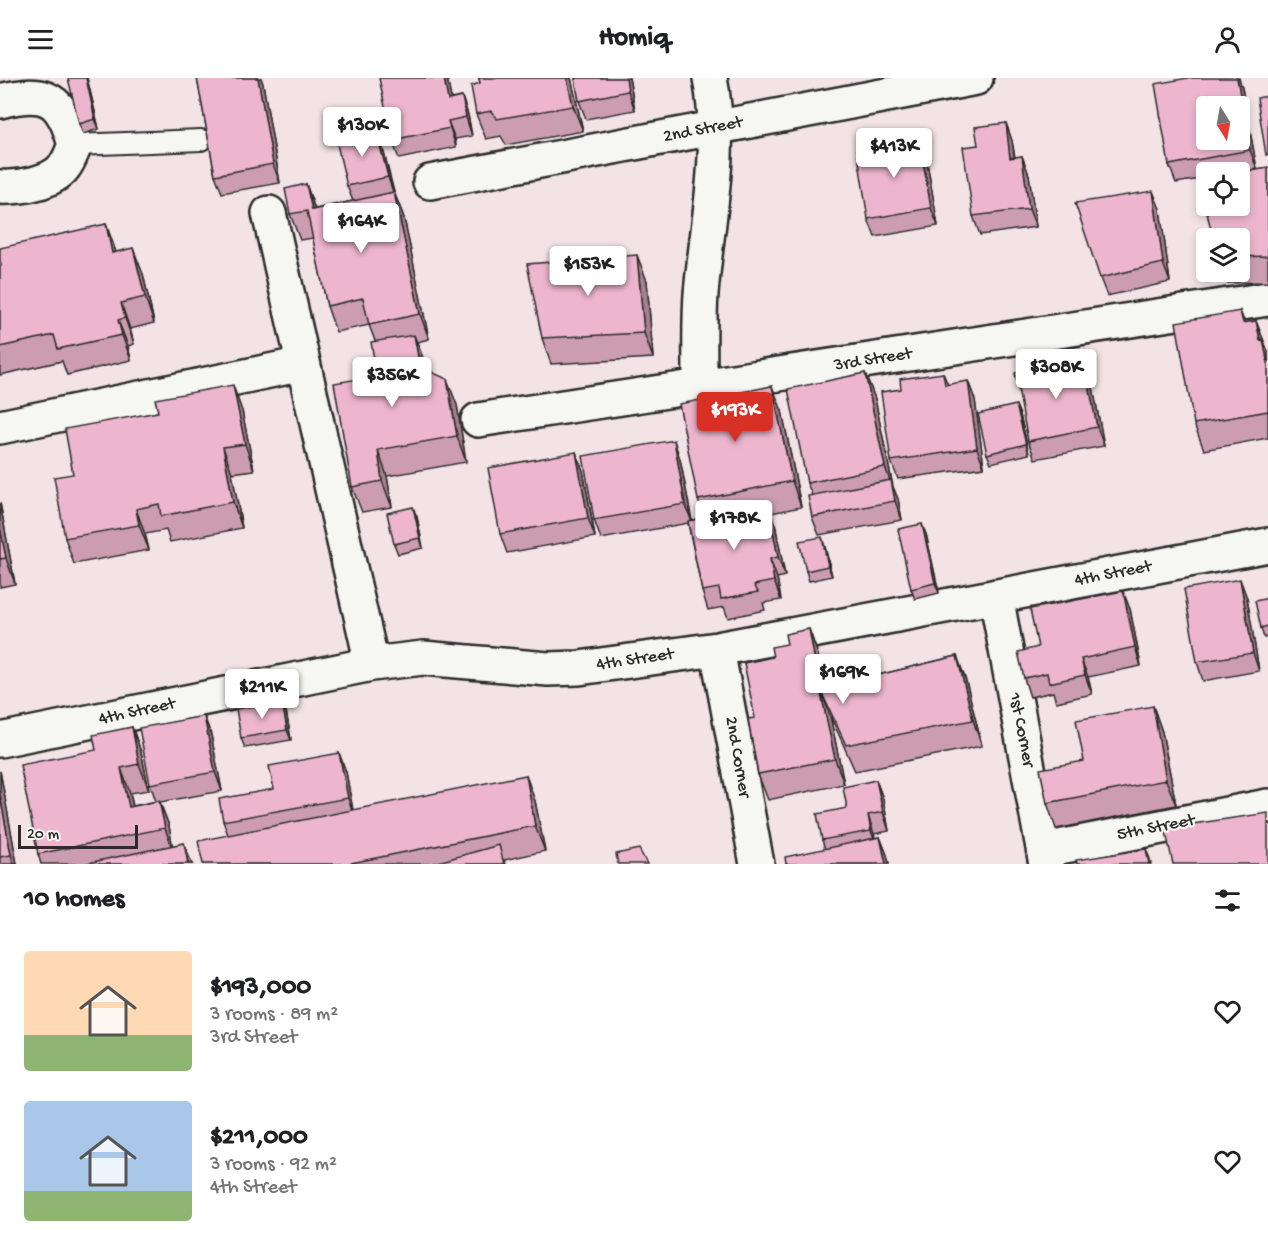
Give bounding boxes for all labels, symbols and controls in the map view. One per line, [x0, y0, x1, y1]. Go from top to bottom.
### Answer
icon: menu [24, 23, 57, 56]
text: Homiq [599, 23, 669, 55]
icon: person [1211, 23, 1244, 56]
north arrow [1196, 96, 1250, 150]
map controls [1196, 96, 1250, 282]
pin: $130K [320, 107, 404, 158]
street label: 2nd Street [662, 112, 746, 148]
text: $130K [337, 115, 387, 138]
pin: $413K [852, 128, 936, 179]
text: $413K [870, 136, 918, 159]
button: locate [1196, 162, 1250, 216]
pin: $164K [319, 203, 403, 254]
text: $164K [337, 211, 385, 234]
button: layers [1196, 228, 1250, 282]
pin: $153K [546, 246, 630, 297]
text: $153K [564, 254, 612, 277]
street label: 3rd Street [832, 343, 915, 377]
pin: $308K [1014, 349, 1098, 400]
pin: $356K [350, 357, 434, 408]
text: $308K [1030, 357, 1082, 380]
text: $356K [366, 365, 418, 388]
pin: $193K [693, 392, 777, 443]
text: $193K [711, 400, 759, 423]
pin: $178K [692, 500, 776, 551]
text: $178K [709, 508, 759, 531]
street label: 4th Street [1073, 556, 1155, 592]
street label: 4th Street [595, 644, 677, 676]
pin: $169K [801, 654, 885, 705]
text: $169K [819, 662, 867, 685]
pin: $211K [220, 669, 304, 720]
text: $211K [239, 677, 285, 700]
street label: 1st Corner [1003, 690, 1039, 770]
street label: 4th Street [97, 693, 179, 730]
street label: 2nd Corner [720, 715, 755, 801]
street label: 5th Street [1115, 810, 1198, 846]
scale bar [18, 822, 138, 850]
text: 20 m [27, 826, 59, 845]
icon: filters [1211, 884, 1244, 917]
text: 10 homes [24, 885, 124, 916]
text: $193,000 [210, 973, 311, 1004]
icon: home [72, 975, 144, 1047]
icon: heart [1211, 995, 1244, 1028]
text: 3 rooms · 89 m² [210, 1004, 338, 1027]
text: 3rd Street [210, 1027, 297, 1050]
text: $211,000 [210, 1123, 308, 1154]
icon: home [72, 1125, 144, 1197]
icon: heart [1211, 1145, 1244, 1178]
text: 3 rooms · 92 m² [210, 1154, 337, 1177]
text: 4th Street [210, 1177, 296, 1200]

